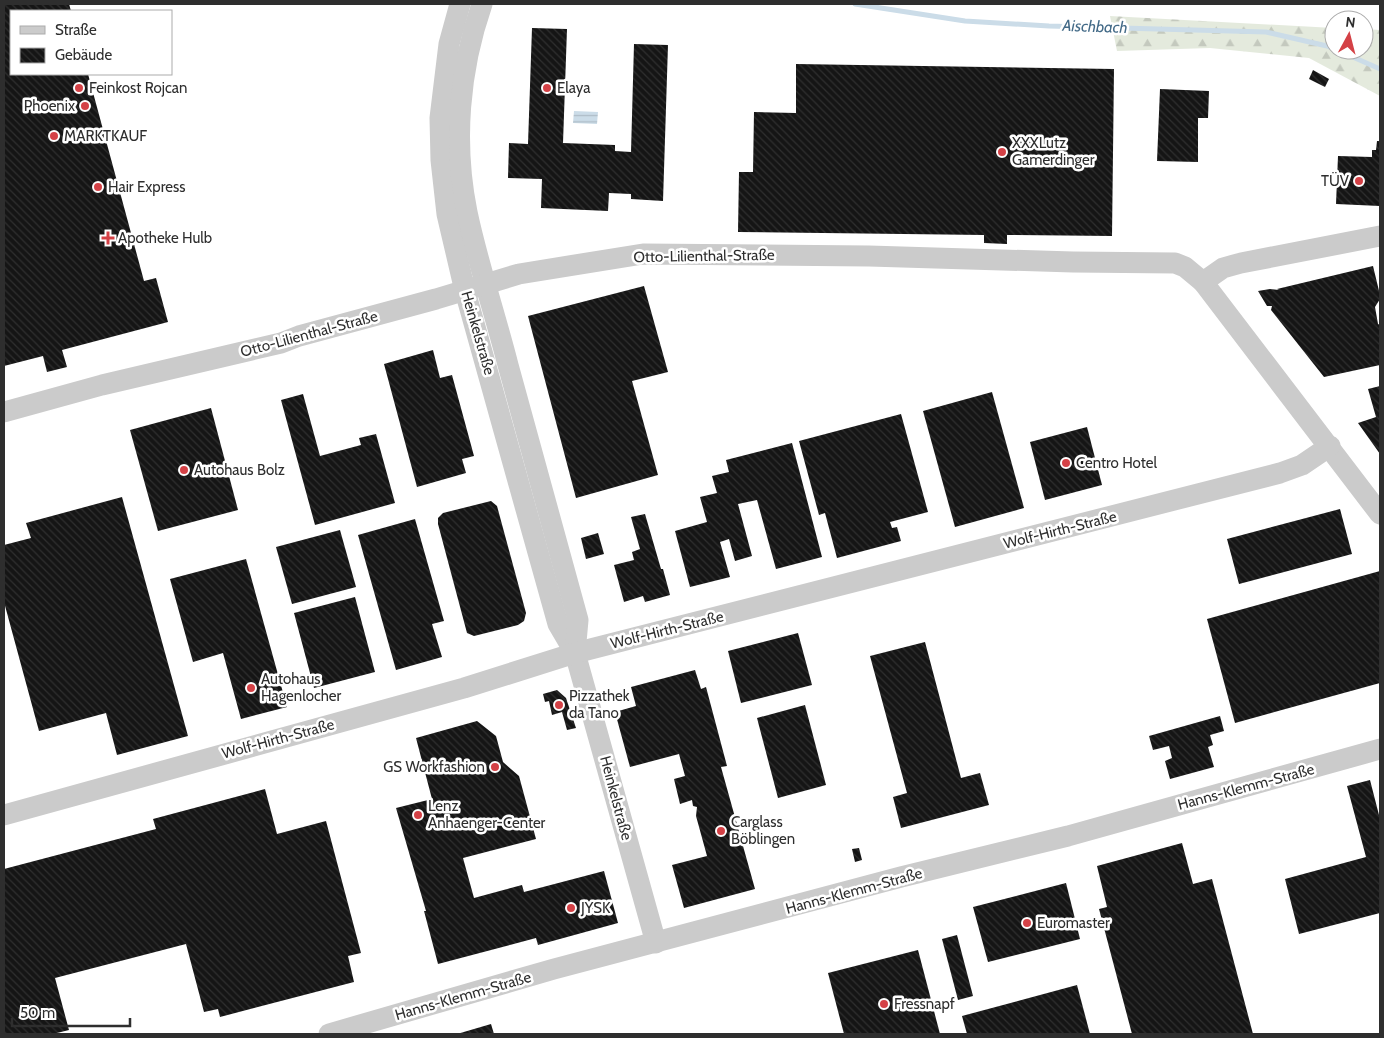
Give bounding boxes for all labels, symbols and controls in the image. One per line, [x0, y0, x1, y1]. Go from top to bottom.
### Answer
legend [10, 10, 172, 75]
north arrow [1324, 10, 1374, 60]
text: N [1345, 13, 1357, 32]
water label: Aischbach [1061, 16, 1128, 37]
text: Straße [55, 21, 97, 39]
text: Gebäude [55, 46, 112, 64]
place label: Feinkost Rojcan [89, 79, 187, 97]
place label: Elaya [557, 79, 591, 97]
marker: Feinkost Rojcan [73, 82, 85, 94]
marker: Elaya [541, 82, 553, 94]
place label: Phoenix [24, 97, 75, 115]
marker: Phoenix [79, 100, 91, 112]
place label: MARKTKAUF [64, 127, 147, 145]
marker: MARKTKAUF [48, 130, 60, 142]
place label: XXXLutz Gamerdinger [1012, 134, 1095, 169]
marker: XXXLutz Gamerdinger [996, 146, 1008, 158]
place label: TÜV [1321, 172, 1350, 190]
marker: TÜV [1353, 175, 1365, 187]
place label: Hair Express [108, 178, 185, 196]
marker: Hair Express [92, 181, 104, 193]
place label: Apotheke Hulb [118, 229, 212, 247]
marker: Apotheke Hulb [102, 232, 114, 244]
street label: Otto-Lilienthal-Straße [633, 246, 775, 266]
street label: Heinkelstraße [457, 289, 499, 377]
street label: Otto-Lilienthal-Straße [238, 307, 380, 361]
place label: Centro Hotel [1076, 454, 1157, 472]
marker: Centro Hotel [1060, 457, 1072, 469]
place label: Autohaus Bolz [194, 461, 285, 479]
marker: Autohaus Bolz [178, 464, 190, 476]
street label: Wolf-Hirth-Straße [1002, 507, 1119, 553]
street label: Wolf-Hirth-Straße [609, 607, 726, 653]
place label: Autohaus Hagenlocher [261, 670, 342, 705]
marker: Autohaus Hagenlocher [245, 682, 257, 694]
place label: Pizzathek da Tano [569, 687, 630, 722]
marker: Pizzathek da Tano [553, 699, 565, 711]
street label: Wolf-Hirth-Straße [220, 715, 337, 763]
street label: Heinkelstraße [596, 754, 636, 842]
place label: GS Workfashion [383, 758, 485, 776]
street label: Hanns-Klemm-Straße [1176, 760, 1317, 814]
marker: GS Workfashion [489, 761, 501, 773]
place label: Lenz Anhaenger-Center [428, 797, 546, 832]
marker: Lenz Anhaenger-Center [412, 809, 424, 821]
place label: Carglass Böblingen [731, 813, 795, 848]
marker: Carglass Böblingen [715, 825, 727, 837]
street label: Hanns-Klemm-Straße [784, 864, 925, 918]
place label: JYSK [580, 899, 611, 917]
marker: JYSK [565, 902, 577, 914]
place label: Euromaster [1037, 914, 1110, 932]
marker: Euromaster [1021, 917, 1033, 929]
street label: Hanns-Klemm-Straße [393, 968, 533, 1024]
place label: Fressnapf [894, 995, 955, 1013]
scale bar [12, 996, 130, 1028]
marker: Fressnapf [878, 998, 890, 1010]
text: 50 m [20, 1004, 55, 1022]

